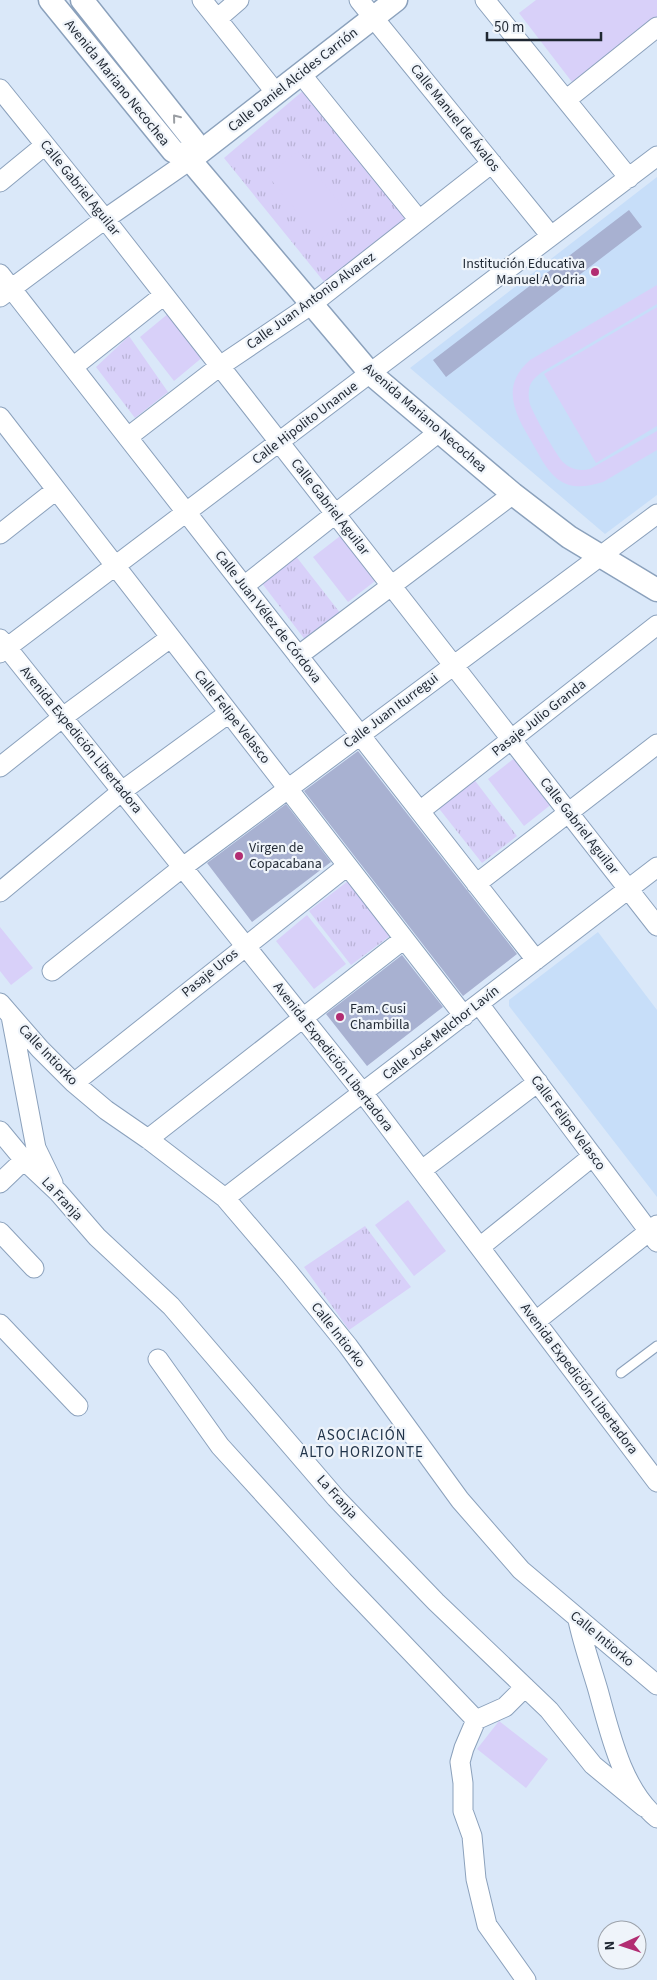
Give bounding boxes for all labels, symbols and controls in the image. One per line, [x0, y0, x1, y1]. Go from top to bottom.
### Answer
scale bar [487, 10, 601, 42]
street label: Avenida Mariano Necochea [60, 15, 174, 151]
text: 50 m [494, 17, 524, 38]
street label: Calle Daniel Alcides Carrión [224, 23, 362, 137]
street label: Calle Manuel de Ávalos [405, 60, 505, 176]
one-way arrow [173, 115, 181, 124]
street label: Calle Gabriel Aguilar [35, 136, 125, 240]
street label: Calle Juan Antonio Alvarez [243, 247, 380, 355]
place label: Institución Educativa Manuel A Odria [462, 254, 585, 290]
marker: Institución Educativa Manuel A Odria [589, 266, 601, 278]
street label: Avenida Mariano Necochea [359, 359, 491, 477]
street label: Calle Hipolito Unanue [248, 377, 362, 469]
street label: Calle Gabriel Aguilar [286, 454, 374, 560]
street label: Calle Juan Vélez de Córdova [210, 546, 326, 688]
street label: Avenida Expedición Libertadora [15, 662, 147, 818]
street label: Calle Felipe Velasco [189, 666, 275, 768]
street label: Calle Juan Iturregui [339, 669, 443, 753]
street label: Pasaje Julio Granda [488, 675, 590, 761]
street label: Calle Gabriel Aguilar [535, 773, 623, 879]
place label: Virgen de Copacabana [249, 838, 322, 874]
marker: Virgen de Copacabana [233, 850, 245, 862]
street label: Pasaje Uros [177, 944, 243, 1002]
street label: Avenida Expedición Libertadora [268, 978, 398, 1136]
street label: Calle José Melchor Lavín [378, 981, 504, 1085]
place label: Fam. Cusi Chambilla [350, 999, 410, 1035]
marker: Fam. Cusi Chambilla [334, 1011, 346, 1023]
street label: Calle Intiorko [14, 1020, 82, 1090]
street label: Calle Felipe Velasco [526, 1071, 610, 1175]
street label: La Franja [37, 1173, 87, 1225]
street label: Calle Intiorko [306, 1298, 370, 1372]
street label: Avenida Expedición Libertadora [515, 1299, 643, 1459]
district label: ASOCIACIÓN ALTO HORIZONTE [300, 1425, 424, 1463]
street label: La Franja [312, 1471, 362, 1523]
street label: Calle Intiorko [566, 1606, 638, 1672]
north arrow [597, 1920, 647, 1970]
text: N [600, 1940, 620, 1951]

